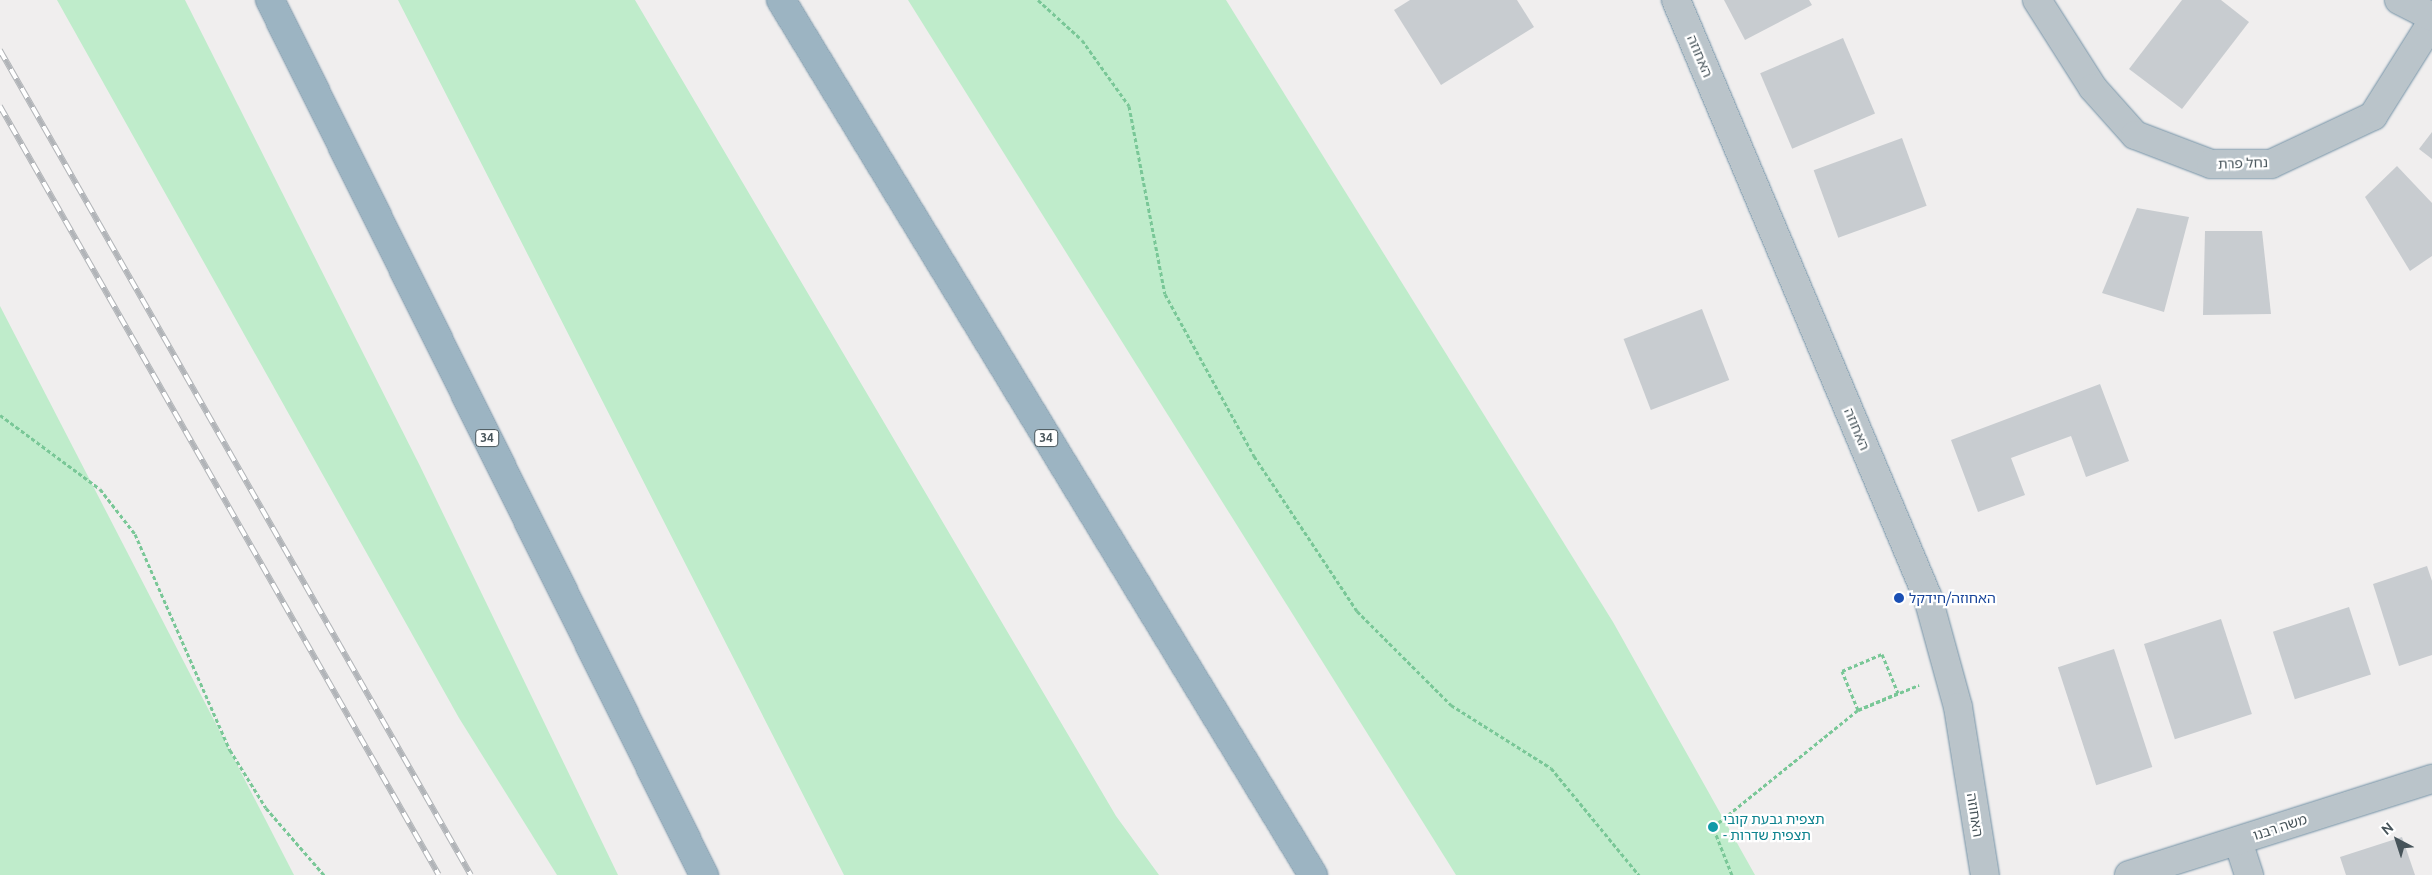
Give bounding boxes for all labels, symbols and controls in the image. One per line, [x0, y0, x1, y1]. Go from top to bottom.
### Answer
street label: האחוזה [1684, 32, 1716, 80]
street label: נחל פרת [2218, 154, 2268, 172]
street label: האחוזה [1841, 405, 1873, 453]
road number: 34 [474, 428, 500, 448]
road number: 34 [1034, 428, 1058, 448]
place label: האחוזה/חידקל [1909, 590, 1996, 606]
marker: האחוזה/חידקל [1893, 592, 1905, 604]
street label: האחוזה [1963, 792, 1987, 838]
street label: משה רבנו [2251, 810, 2309, 844]
place label: תצפית גבעת קובי - תצפית שדרות [1723, 811, 1825, 844]
north arrow [2372, 815, 2422, 865]
text: N [2378, 819, 2396, 838]
marker: תצפית גבעת קובי - תצפית שדרות [1707, 821, 1719, 833]

